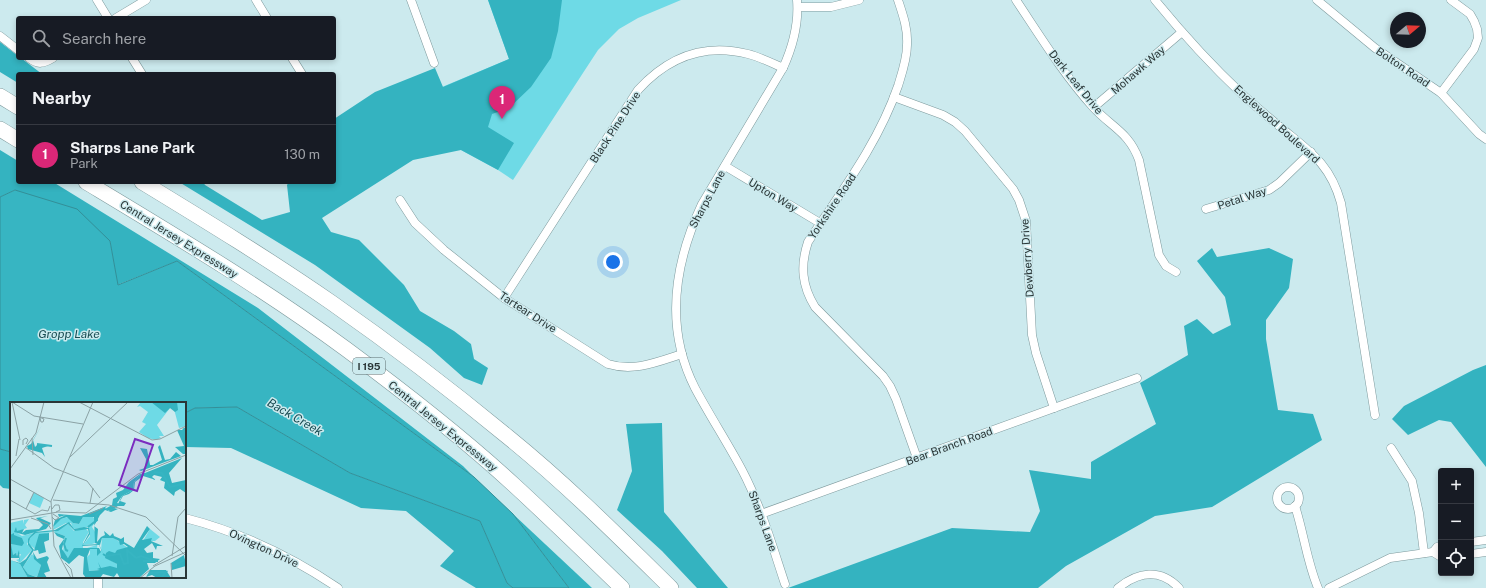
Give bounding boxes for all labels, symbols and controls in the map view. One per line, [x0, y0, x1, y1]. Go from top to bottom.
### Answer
north arrow [1390, 12, 1426, 48]
search box [16, 16, 336, 60]
icon: search [30, 27, 52, 49]
text: Search here [62, 30, 146, 47]
street label: Mohawk Way [1109, 43, 1167, 97]
street label: Bolton Road [1374, 45, 1432, 89]
street label: Dark Leaf Drive [1047, 48, 1105, 116]
street label: Englewood Boulevard [1232, 82, 1322, 166]
pin: 1 [489, 86, 515, 119]
text: Nearby [32, 88, 91, 108]
street label: Black Pine Drive [587, 89, 643, 165]
text: Sharps Lane Park [70, 139, 195, 156]
text: 1 [42, 147, 48, 162]
text: 130 m [284, 147, 320, 162]
text: Park [70, 156, 98, 171]
street label: Sharps Lane [687, 168, 727, 230]
street label: Yorkshire Road [806, 171, 858, 241]
street label: Upton Way [746, 176, 800, 214]
street label: Petal Way [1216, 184, 1268, 212]
street label: Central Jersey Expressway [118, 198, 240, 280]
street label: Dewberry Drive [1018, 218, 1036, 298]
your location [603, 252, 623, 272]
street label: Tartear Drive [497, 289, 559, 335]
water label: Gropp Lake [38, 327, 100, 341]
road number: I 195 [353, 358, 385, 374]
street label: Central Jersey Expressway [386, 378, 500, 474]
water label: Back Creek [265, 396, 326, 439]
inset map [10, 402, 186, 578]
street label: Bear Branch Road [904, 425, 994, 467]
map controls [1438, 468, 1474, 576]
button: + [1438, 468, 1474, 504]
street label: Sharps Lane [746, 489, 780, 553]
button: − [1438, 504, 1474, 540]
street label: Ovington Drive [227, 527, 301, 569]
button: locate [1438, 540, 1474, 576]

